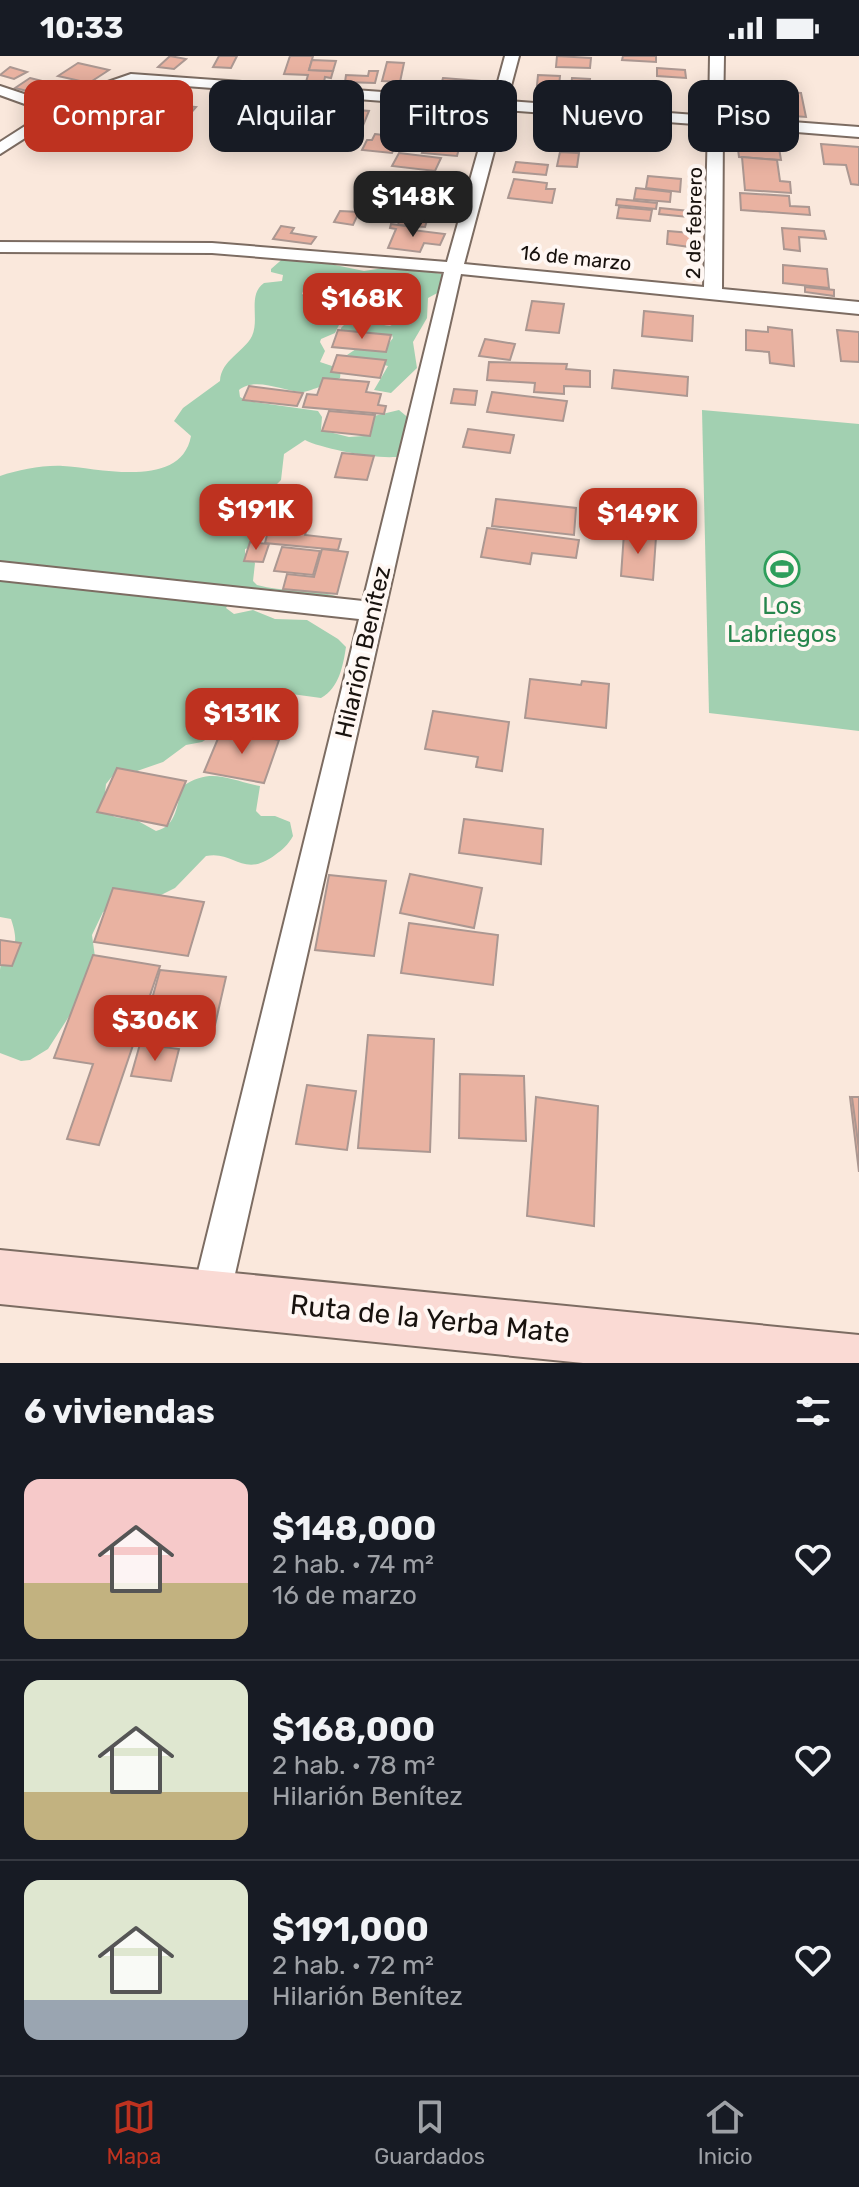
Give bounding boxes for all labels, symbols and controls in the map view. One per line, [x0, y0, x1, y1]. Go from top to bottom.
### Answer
text: 10:33 [40, 10, 124, 46]
chip: Comprar [24, 80, 193, 152]
chip: Alquilar [209, 80, 364, 152]
chip: Filtros [380, 80, 517, 152]
chip: Nuevo [533, 80, 672, 152]
chip: Piso [688, 80, 799, 152]
street label: 2 de febrero [681, 167, 707, 279]
pin: $148K [357, 171, 469, 239]
text: $148K [372, 181, 454, 212]
street label: 16 de marzo [519, 240, 633, 276]
pin: $168K [306, 273, 418, 341]
text: $168K [321, 283, 403, 314]
pin: $191K [200, 484, 312, 552]
pin: $149K [582, 488, 694, 556]
text: $191K [217, 494, 295, 525]
text: $149K [597, 498, 679, 529]
sports icon: Los Labriegos [763, 550, 801, 588]
street label: Hilarión Benítez [330, 563, 396, 741]
place label: Los Labriegos [727, 592, 837, 648]
pin: $131K [186, 688, 298, 756]
text: $131K [203, 698, 281, 729]
pin: $306K [99, 995, 211, 1063]
text: $306K [112, 1005, 198, 1036]
street label: Ruta de la Yerba Mate [288, 1288, 572, 1350]
icon: filters [791, 1389, 835, 1433]
text: 6 viviendas [24, 1391, 215, 1432]
text: $148,000 [272, 1508, 436, 1549]
icon: home [88, 1511, 184, 1607]
icon: heart [791, 1537, 835, 1581]
text: 2 hab. · 74 m² [272, 1549, 434, 1580]
text: 16 de marzo [272, 1580, 417, 1611]
text: $168,000 [272, 1709, 435, 1750]
icon: home [88, 1712, 184, 1808]
icon: heart [791, 1738, 835, 1782]
text: 2 hab. · 78 m² [272, 1750, 435, 1781]
text: Hilarión Benítez [272, 1781, 463, 1812]
text: $191,000 [272, 1909, 429, 1950]
icon: home [88, 1912, 184, 2008]
icon: heart [791, 1938, 835, 1982]
text: 2 hab. · 72 m² [272, 1950, 434, 1981]
text: Hilarión Benítez [272, 1981, 463, 2012]
tab: Mapa [106, 2095, 161, 2170]
tab: Guardados [374, 2095, 485, 2170]
tab: Inicio [698, 2095, 753, 2170]

